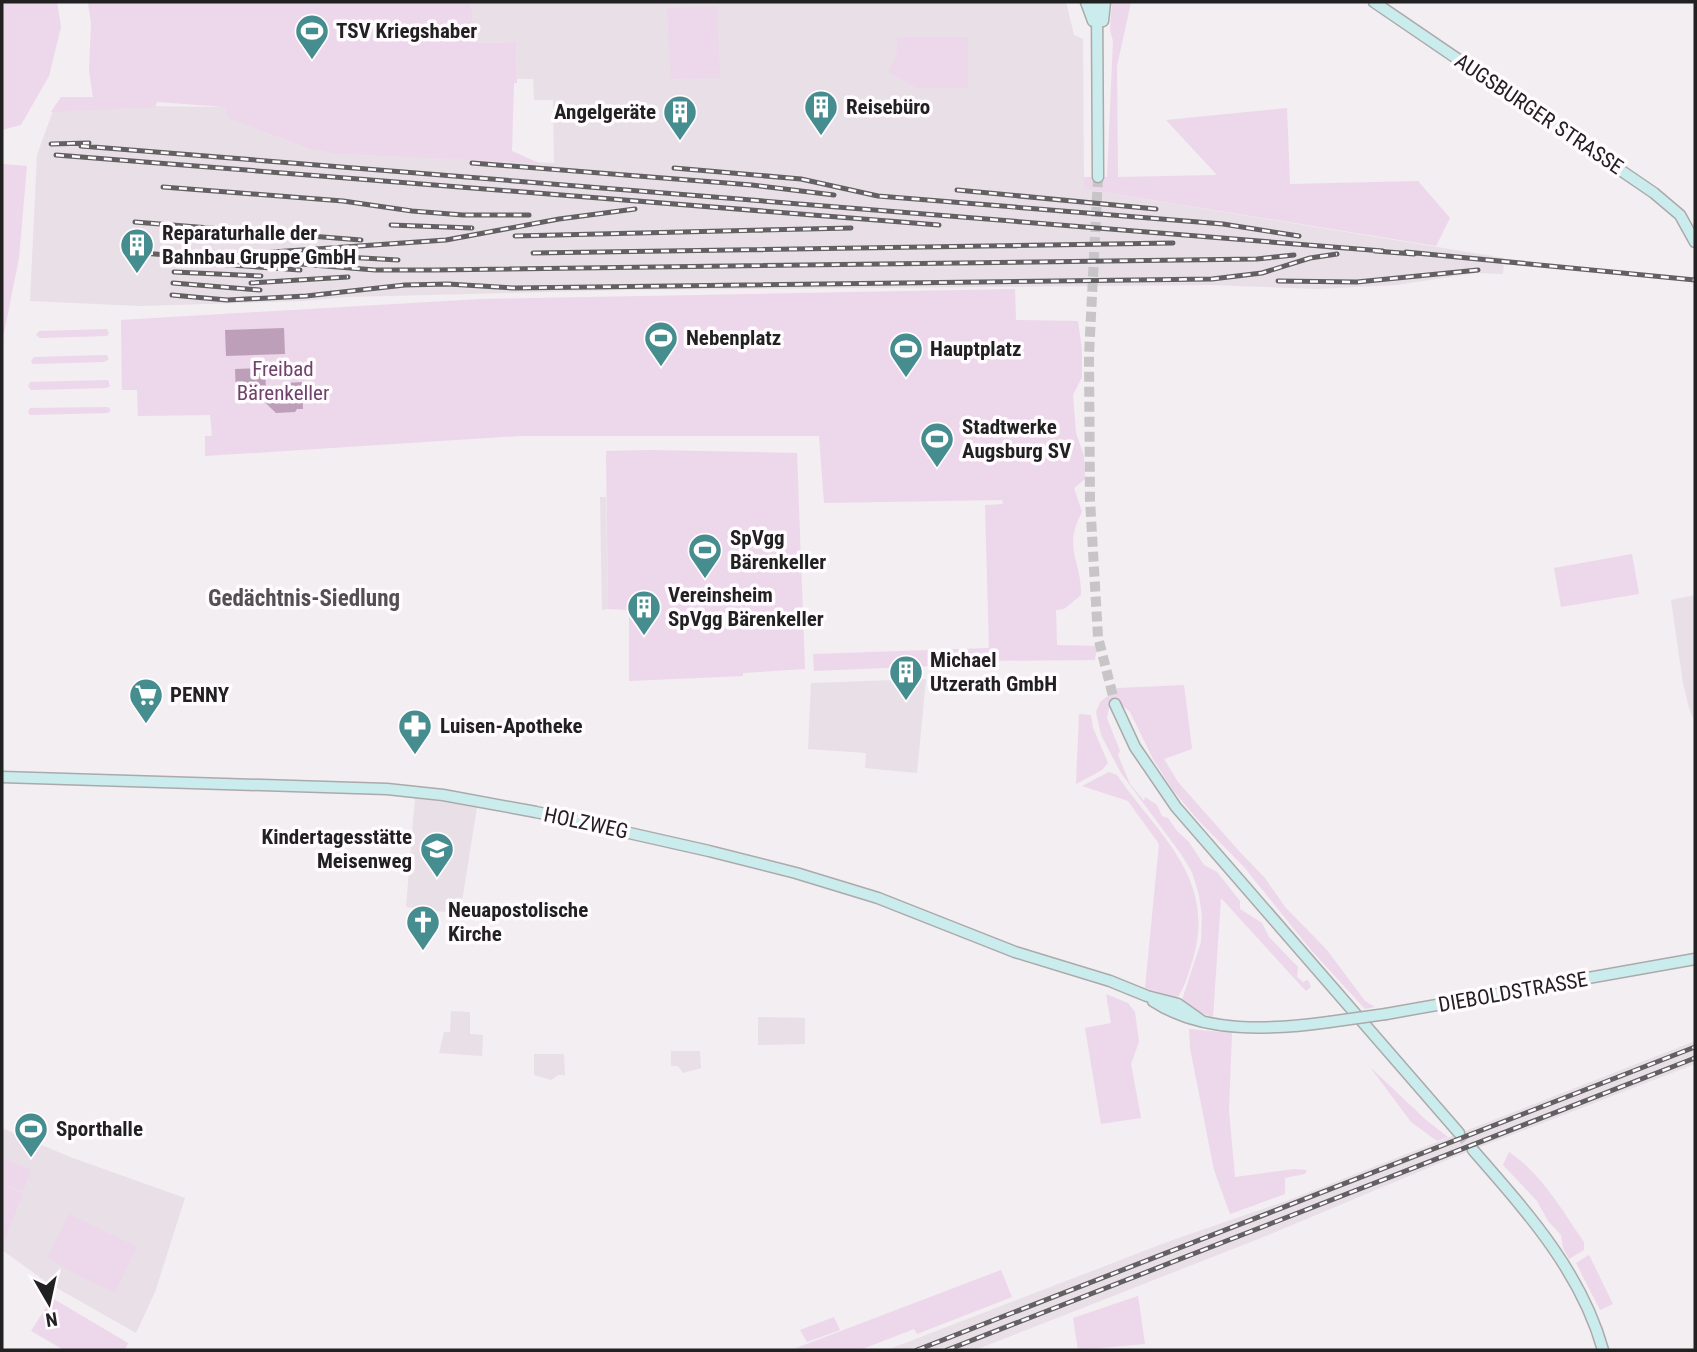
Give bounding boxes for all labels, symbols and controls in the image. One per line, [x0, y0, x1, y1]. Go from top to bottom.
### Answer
sports icon: TSV Kriegshaber [293, 12, 331, 61]
place label: TSV Kriegshaber [336, 19, 477, 43]
street label: AUGSBURGER STRASSE [1450, 49, 1628, 179]
building icon: Reisebüro [802, 88, 840, 137]
building icon: Angelgeräte [661, 93, 699, 142]
place label: Reisebüro [846, 95, 930, 119]
place label: Angelgeräte [554, 100, 656, 124]
place label: Reparaturhalle der Bahnbau Gruppe GmbH [162, 221, 356, 269]
building icon: Reparaturhalle der Bahnbau Gruppe GmbH [118, 226, 156, 275]
sports icon: Nebenplatz [642, 319, 680, 368]
place label: Nebenplatz [686, 326, 781, 350]
sports icon: Hauptplatz [887, 330, 925, 379]
place label: Hauptplatz [930, 337, 1021, 361]
park label: Freibad Bärenkeller [237, 357, 329, 405]
place label: Stadtwerke Augsburg SV [962, 415, 1071, 463]
sports icon: Stadtwerke Augsburg SV [918, 420, 956, 469]
place label: SpVgg Bärenkeller [730, 526, 826, 574]
sports icon: SpVgg Bärenkeller [686, 531, 724, 580]
place label: Vereinsheim SpVgg Bärenkeller [668, 583, 824, 631]
district label: Gedächtnis-Siedlung [208, 585, 400, 612]
building icon: Vereinsheim SpVgg Bärenkeller [625, 588, 663, 637]
place label: Michael Utzerath GmbH [930, 648, 1057, 696]
building icon: Michael Utzerath GmbH [887, 653, 925, 702]
supermarket icon: PENNY [127, 676, 165, 725]
place label: PENNY [170, 683, 230, 707]
pharmacy icon: Luisen-Apotheke [396, 707, 434, 756]
place label: Luisen-Apotheke [440, 714, 583, 738]
street label: HOLZWEG [542, 802, 630, 844]
place label: Kindertagesstätte Meisenweg [262, 825, 412, 873]
school or university icon: Kindertagesstätte Meisenweg [418, 830, 456, 879]
place label: Neuapostolische Kirche [448, 898, 588, 946]
church icon: Neuapostolische Kirche [404, 903, 442, 952]
street label: DIEBOLDSTRASSE [1437, 967, 1589, 1017]
sports icon: Sporthalle [12, 1110, 50, 1159]
place label: Sporthalle [56, 1117, 143, 1141]
north arrow [14, 1268, 84, 1338]
text: N [44, 1307, 59, 1332]

